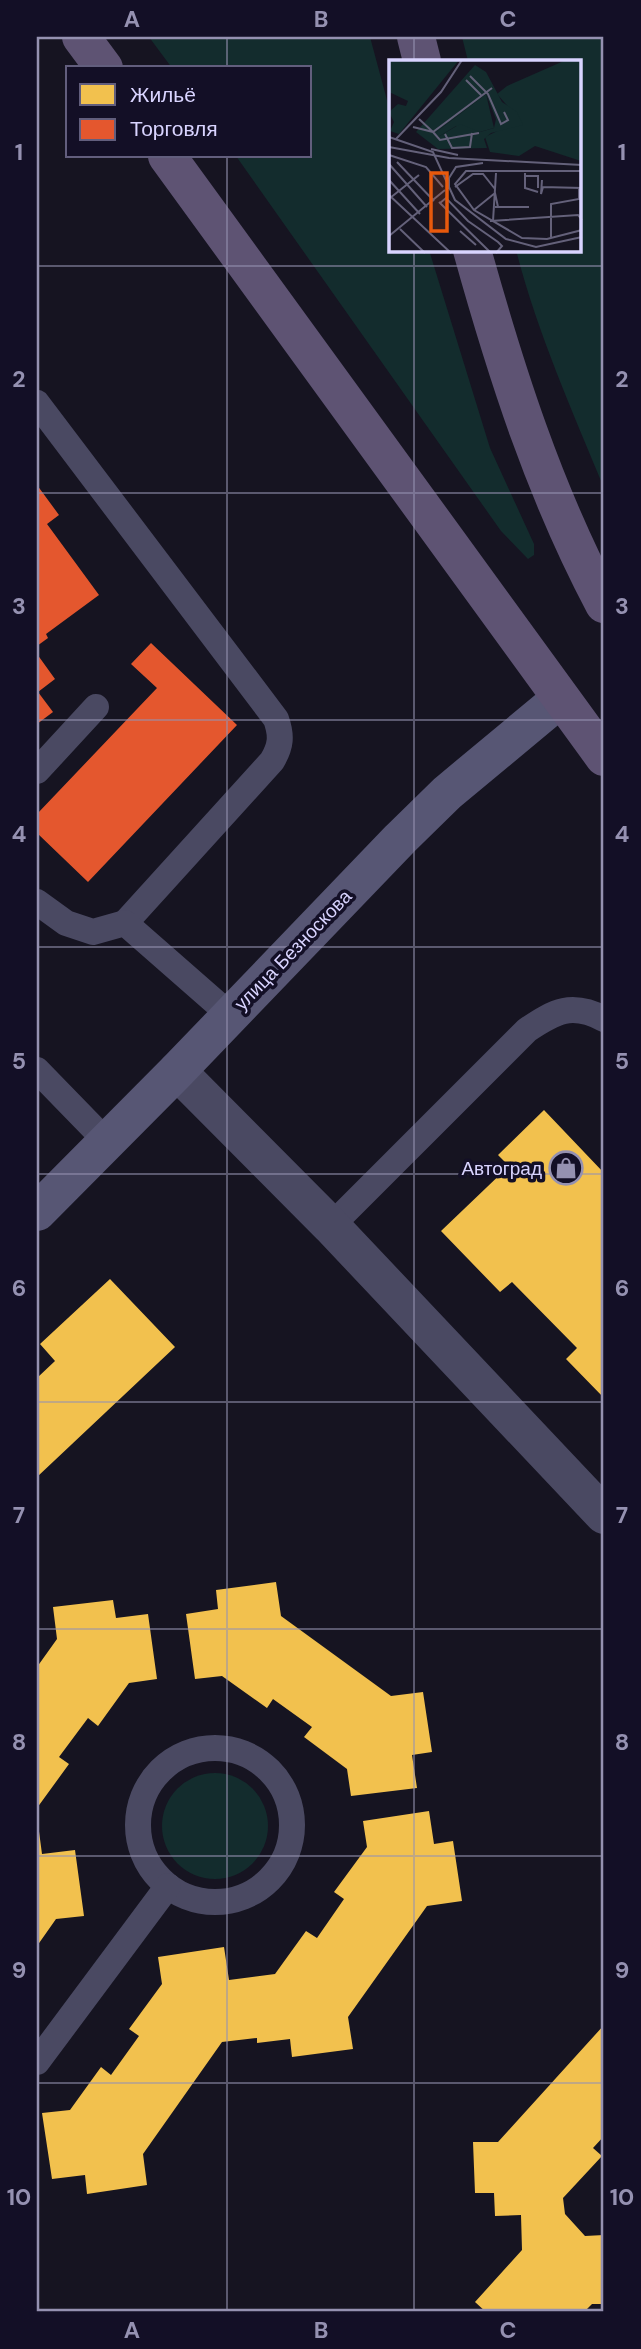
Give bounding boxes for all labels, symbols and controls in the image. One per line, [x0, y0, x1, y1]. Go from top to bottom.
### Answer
text: A [124, 4, 140, 34]
text: B [314, 4, 328, 34]
text: C [500, 4, 516, 34]
inset map [389, 60, 582, 252]
legend [66, 66, 312, 158]
text: Жильё [130, 81, 196, 109]
text: Торговля [130, 115, 218, 143]
text: 1 [15, 137, 23, 167]
text: 1 [618, 137, 626, 167]
text: 2 [12, 364, 26, 394]
text: 2 [615, 364, 629, 394]
text: 3 [12, 591, 26, 621]
text: 3 [615, 591, 629, 621]
text: 4 [12, 819, 27, 849]
text: 4 [615, 819, 630, 849]
street label: улица Безноскова [229, 884, 357, 1016]
text: 5 [12, 1046, 26, 1076]
text: 5 [615, 1046, 629, 1076]
shop icon: Автоград [547, 1149, 585, 1187]
place label: Автоград [461, 1156, 542, 1181]
text: 6 [12, 1273, 26, 1303]
text: 6 [615, 1273, 629, 1303]
text: 7 [13, 1500, 25, 1530]
text: 7 [616, 1500, 628, 1530]
text: 8 [12, 1727, 26, 1757]
text: 8 [615, 1727, 629, 1757]
text: 9 [12, 1955, 26, 1985]
text: 9 [615, 1955, 629, 1985]
text: 10 [7, 2182, 31, 2212]
text: 10 [610, 2182, 634, 2212]
text: A [124, 2315, 140, 2345]
text: B [314, 2315, 328, 2345]
text: C [500, 2315, 516, 2345]

